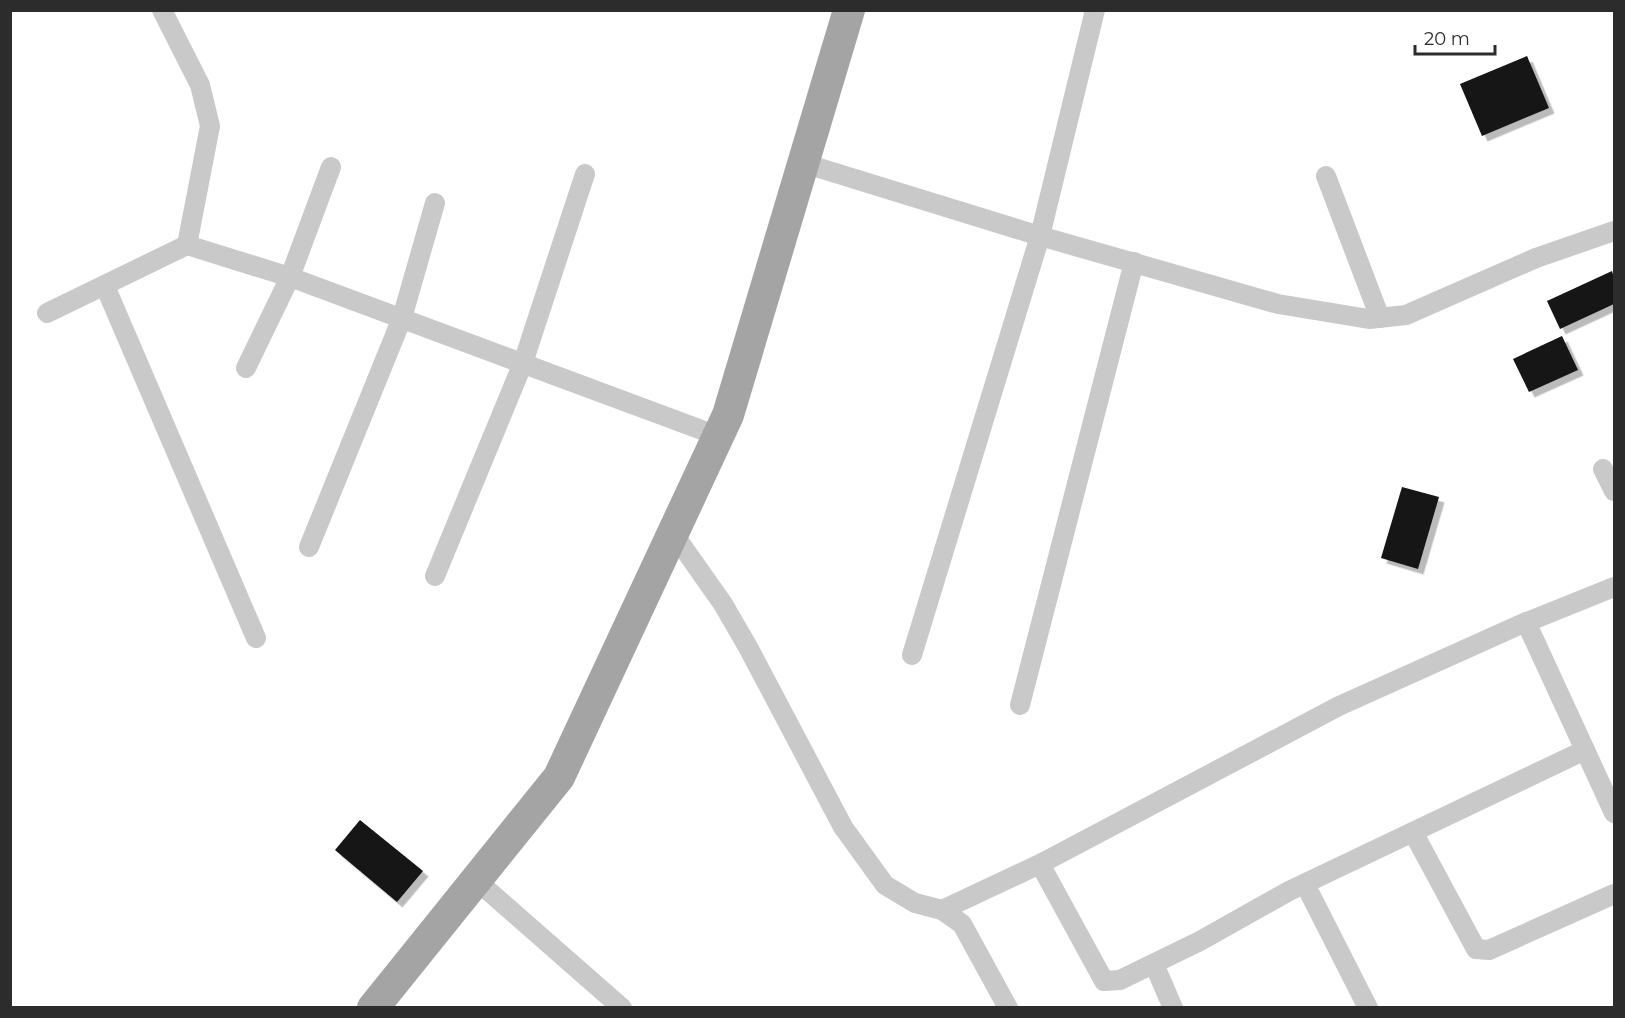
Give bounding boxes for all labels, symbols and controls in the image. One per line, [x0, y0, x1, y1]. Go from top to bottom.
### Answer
scale bar [1415, 18, 1494, 56]
text: 20 m [1424, 28, 1470, 50]

